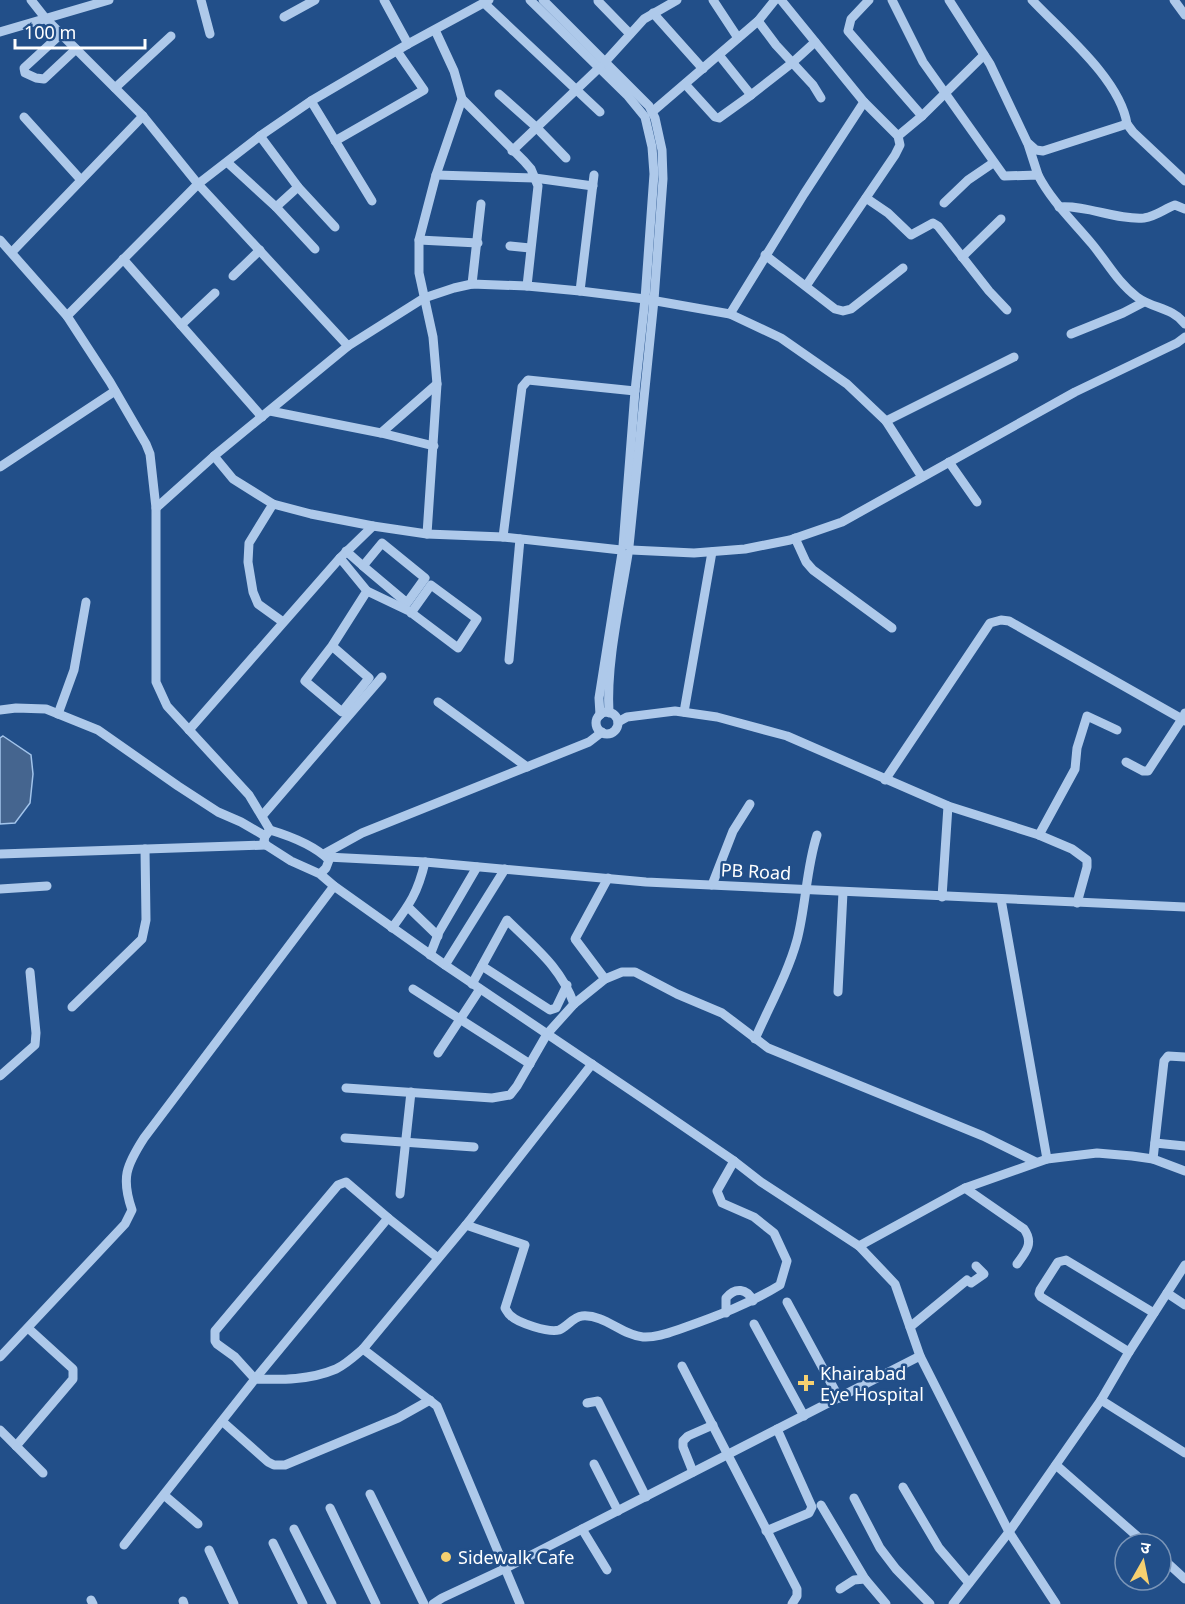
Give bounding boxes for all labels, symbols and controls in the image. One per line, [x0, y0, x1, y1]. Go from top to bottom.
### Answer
scale bar [15, 12, 146, 50]
text: 100 m [24, 20, 76, 44]
street label: PB Road [720, 857, 792, 885]
place label: Khairabad Eye Hospital [820, 1361, 924, 1406]
marker: Khairabad Eye Hospital [797, 1374, 815, 1392]
north arrow [1113, 1532, 1173, 1592]
text: उ [1139, 1536, 1152, 1559]
place label: Sidewalk Cafe [458, 1545, 574, 1569]
marker: Sidewalk Cafe [439, 1550, 453, 1564]

